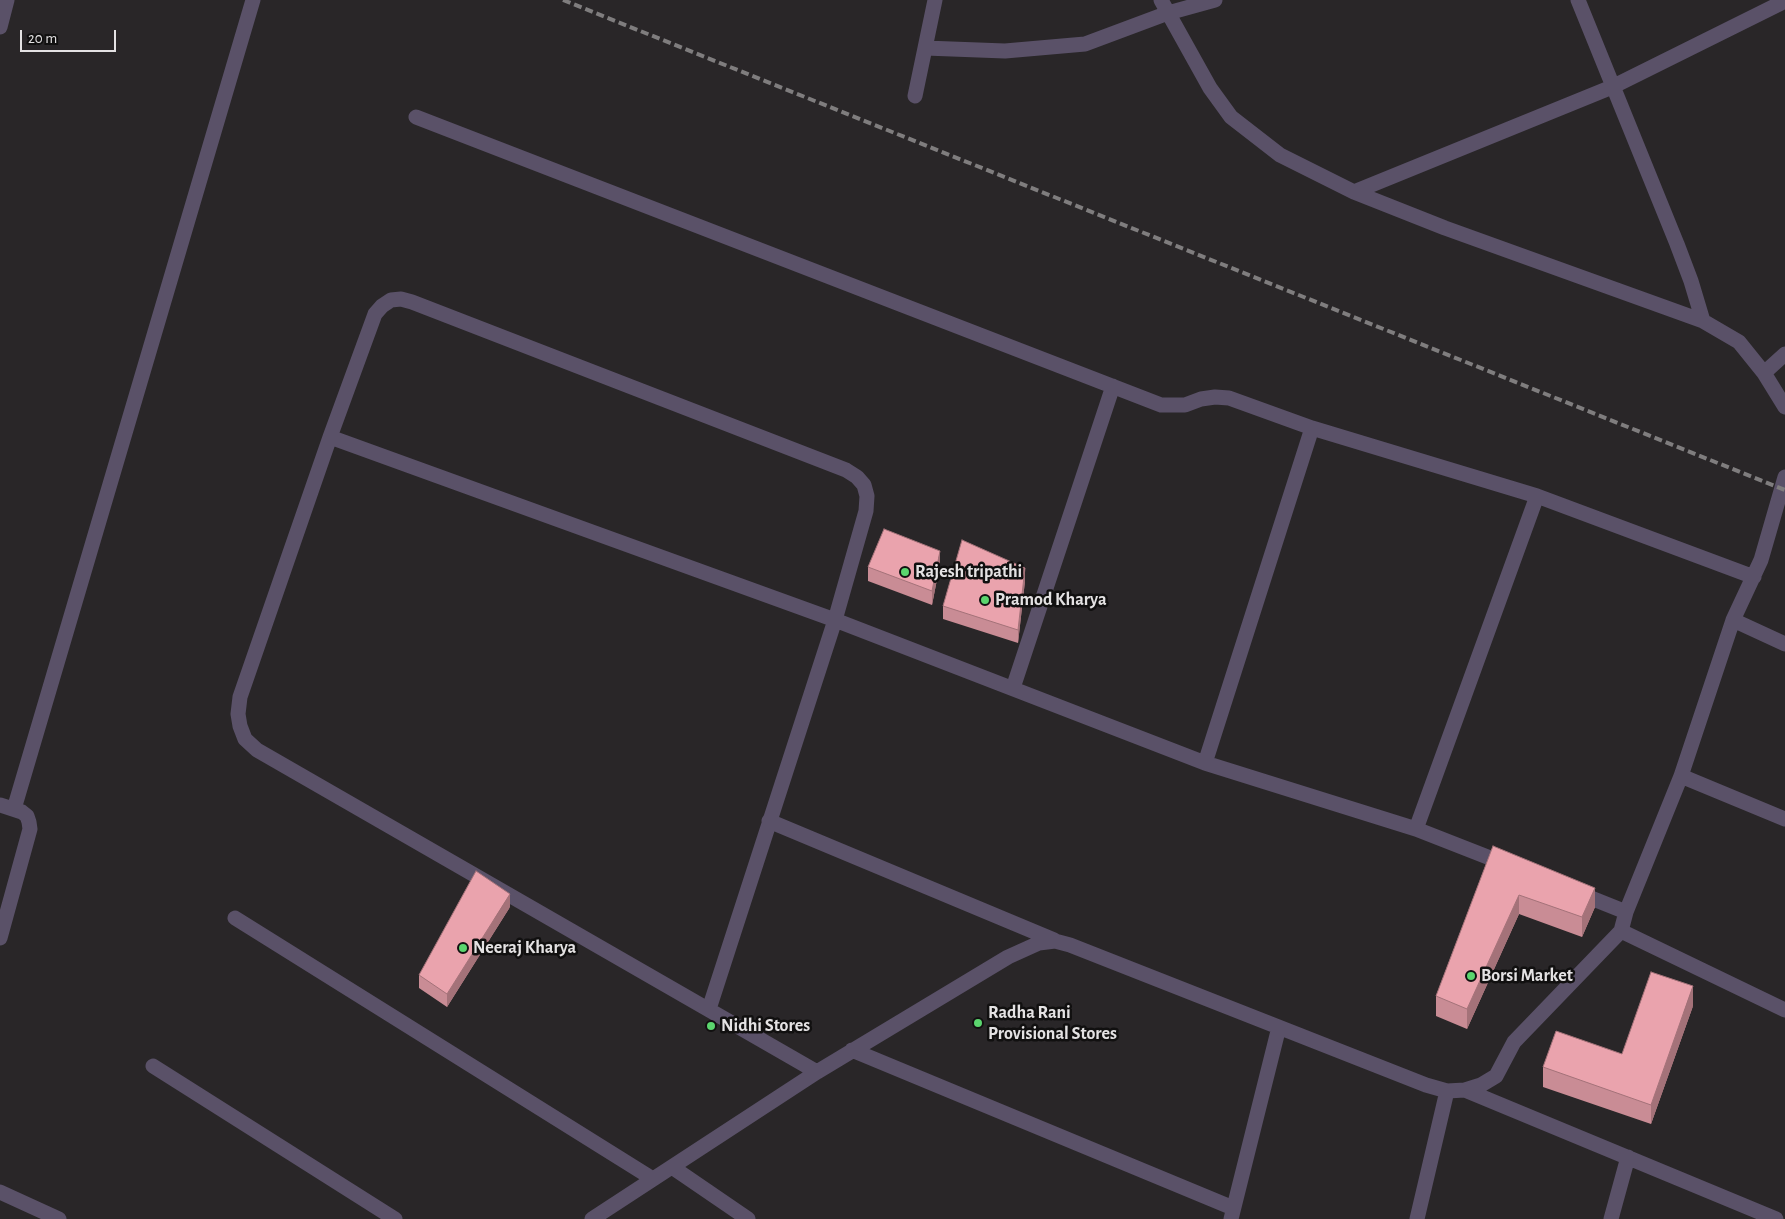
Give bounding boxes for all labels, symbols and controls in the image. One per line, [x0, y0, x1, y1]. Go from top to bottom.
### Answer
scale bar [22, 20, 119, 52]
text: 20 m [28, 31, 57, 46]
place label: Rajesh tripathi [915, 561, 1022, 583]
marker: Rajesh tripathi [899, 566, 911, 578]
place label: Pramod Kharya [995, 589, 1107, 611]
marker: Pramod Kharya [979, 594, 991, 606]
place label: Neeraj Kharya [473, 937, 576, 959]
marker: Neeraj Kharya [457, 942, 469, 954]
place label: Borsi Market [1481, 965, 1573, 987]
marker: Borsi Market [1465, 970, 1477, 982]
place label: Radha Rani Provisional Stores [988, 1002, 1117, 1044]
place label: Nidhi Stores [721, 1015, 810, 1037]
marker: Radha Rani Provisional Stores [972, 1017, 984, 1029]
marker: Nidhi Stores [705, 1020, 717, 1032]

